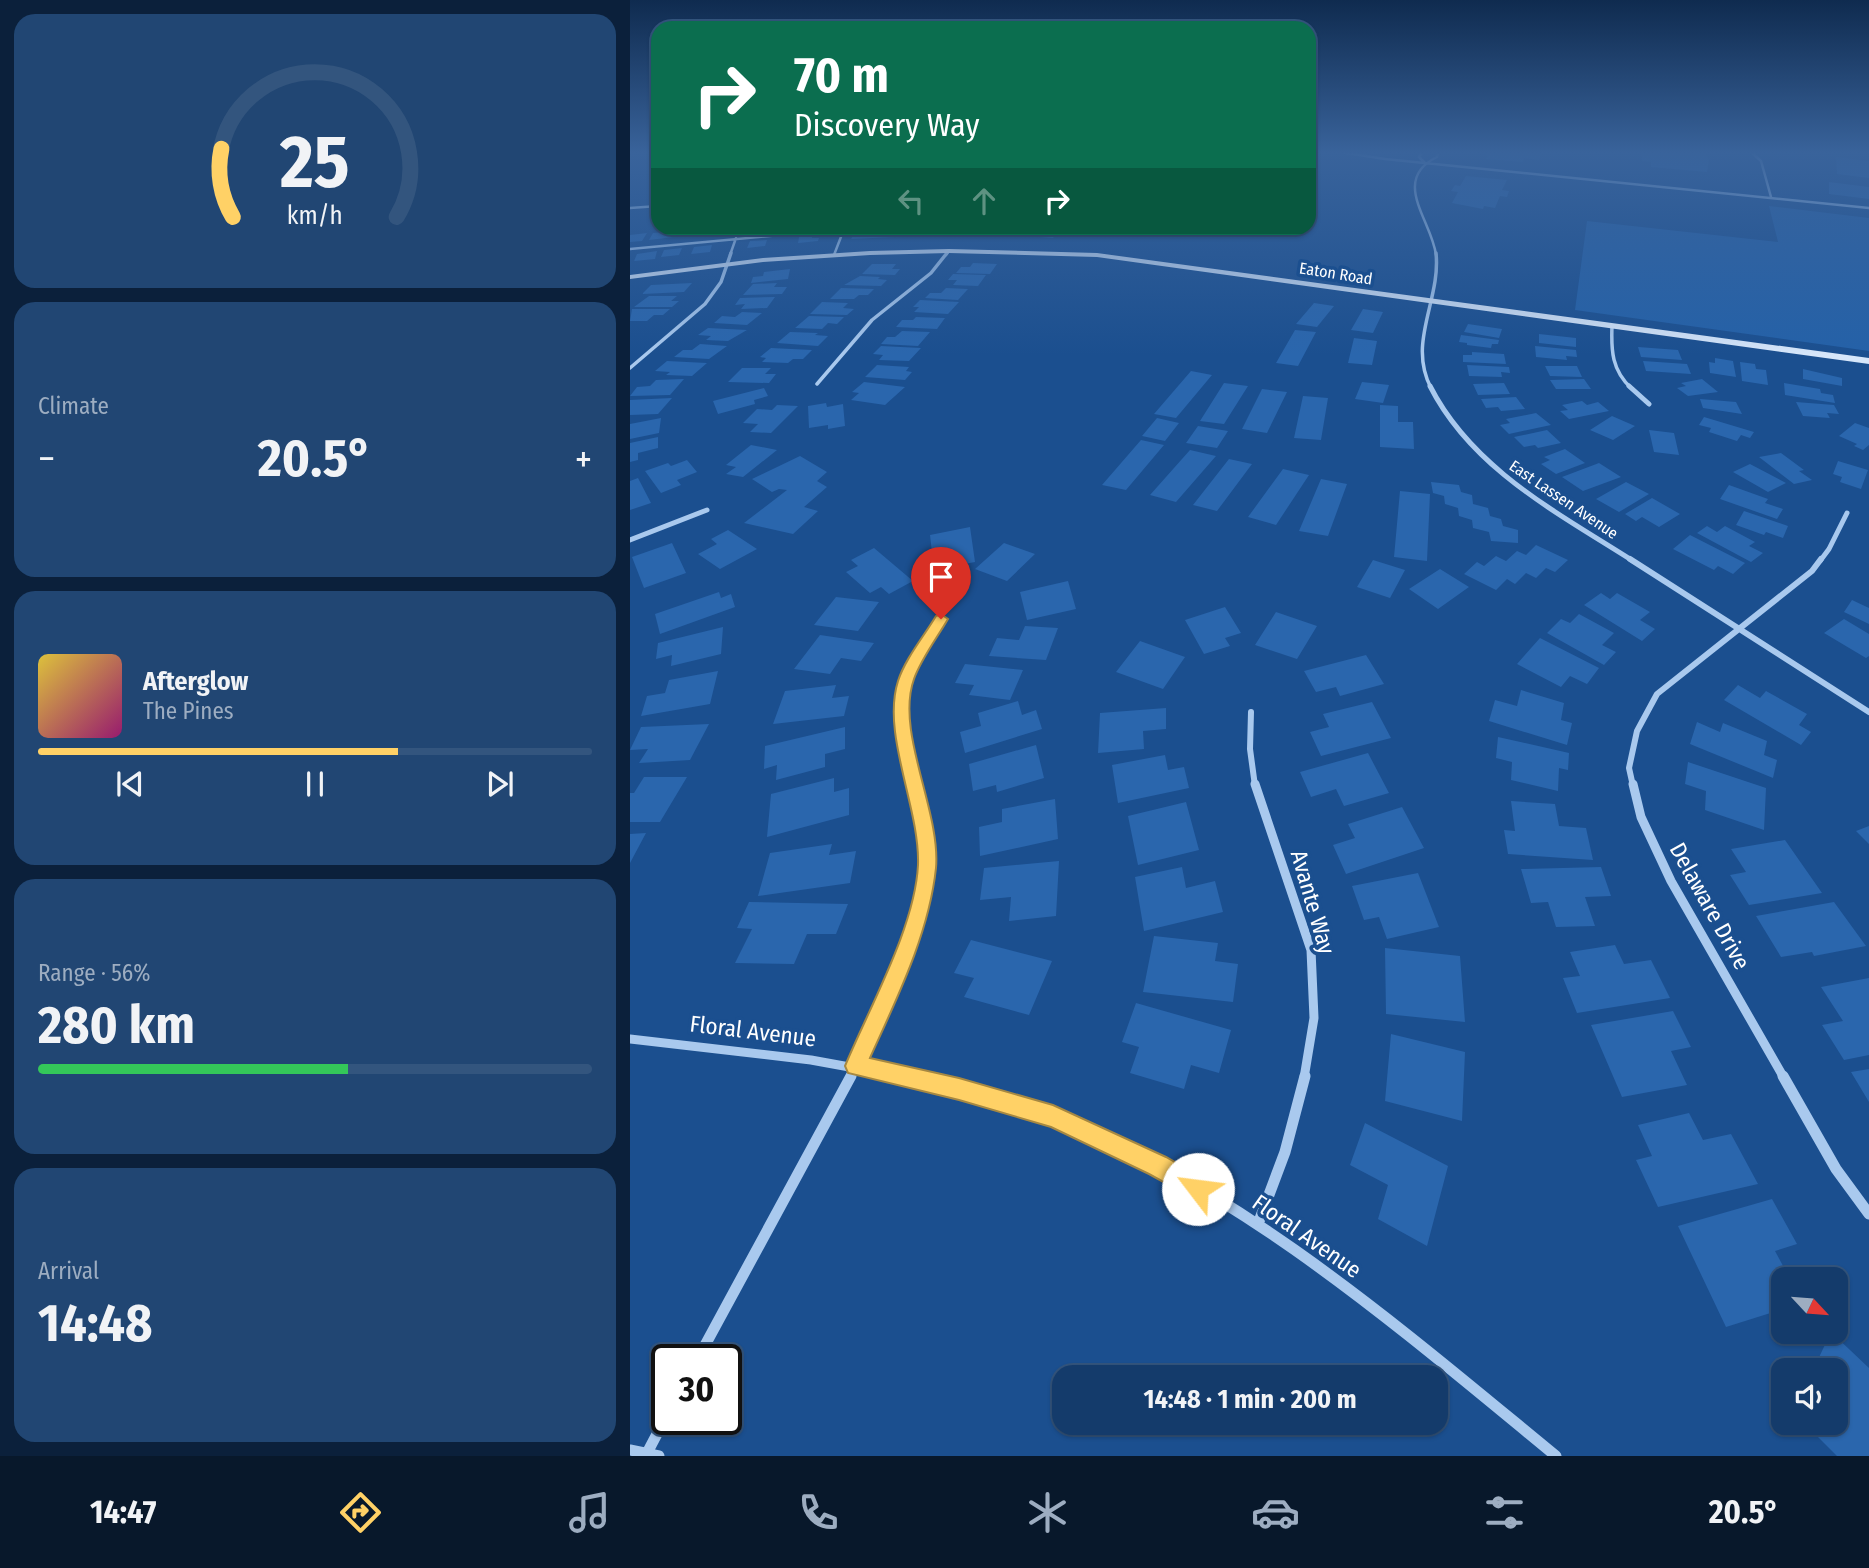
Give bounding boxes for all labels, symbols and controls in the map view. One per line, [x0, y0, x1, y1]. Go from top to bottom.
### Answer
text: 70 m [794, 46, 889, 105]
icon: right [679, 49, 770, 140]
text: Discovery Way [794, 106, 979, 144]
text: 25 [279, 120, 350, 207]
icon: left [892, 182, 930, 220]
icon: ahead [965, 182, 1003, 220]
icon: right [1038, 182, 1076, 220]
text: km/h [287, 201, 343, 231]
street label: Eaton Road [1298, 258, 1374, 289]
text: Climate [38, 392, 109, 420]
text: 20.5° [258, 427, 372, 490]
text: − [38, 436, 55, 482]
text: + [575, 436, 592, 482]
street label: East Lassen Avenue [1506, 456, 1622, 543]
pin [911, 547, 971, 619]
icon: arrive [922, 558, 960, 596]
text: Afterglow [143, 666, 248, 697]
text: The Pines [143, 697, 234, 725]
icon: previous [111, 765, 149, 803]
icon: pause [296, 765, 334, 803]
icon: next [481, 765, 519, 803]
street label: Delaware Drive [1664, 838, 1756, 974]
street label: Avante Way [1285, 847, 1341, 958]
text: Range · 56% [38, 959, 150, 987]
text: 280 km [38, 994, 195, 1057]
street label: Floral Avenue [688, 1009, 818, 1053]
position arrow [1161, 1152, 1235, 1226]
street label: Floral Avenue [1247, 1188, 1367, 1284]
text: Arrival [38, 1257, 99, 1285]
north arrow [1771, 1267, 1848, 1344]
map controls [1771, 1267, 1848, 1435]
text: 14:48 [38, 1292, 153, 1355]
speed limit sign: 30 [651, 1344, 742, 1435]
button: sound [1771, 1358, 1848, 1435]
text: 14:48 · 1 min · 200 m [1143, 1384, 1357, 1415]
icon: directions [336, 1488, 385, 1537]
icon: music [565, 1488, 614, 1537]
icon: phone [794, 1488, 843, 1537]
icon: climate [1023, 1488, 1072, 1537]
icon: car [1251, 1488, 1300, 1537]
icon: filters [1480, 1488, 1529, 1537]
text: 14:47 [90, 1493, 156, 1531]
text: 20.5° [1709, 1493, 1779, 1531]

